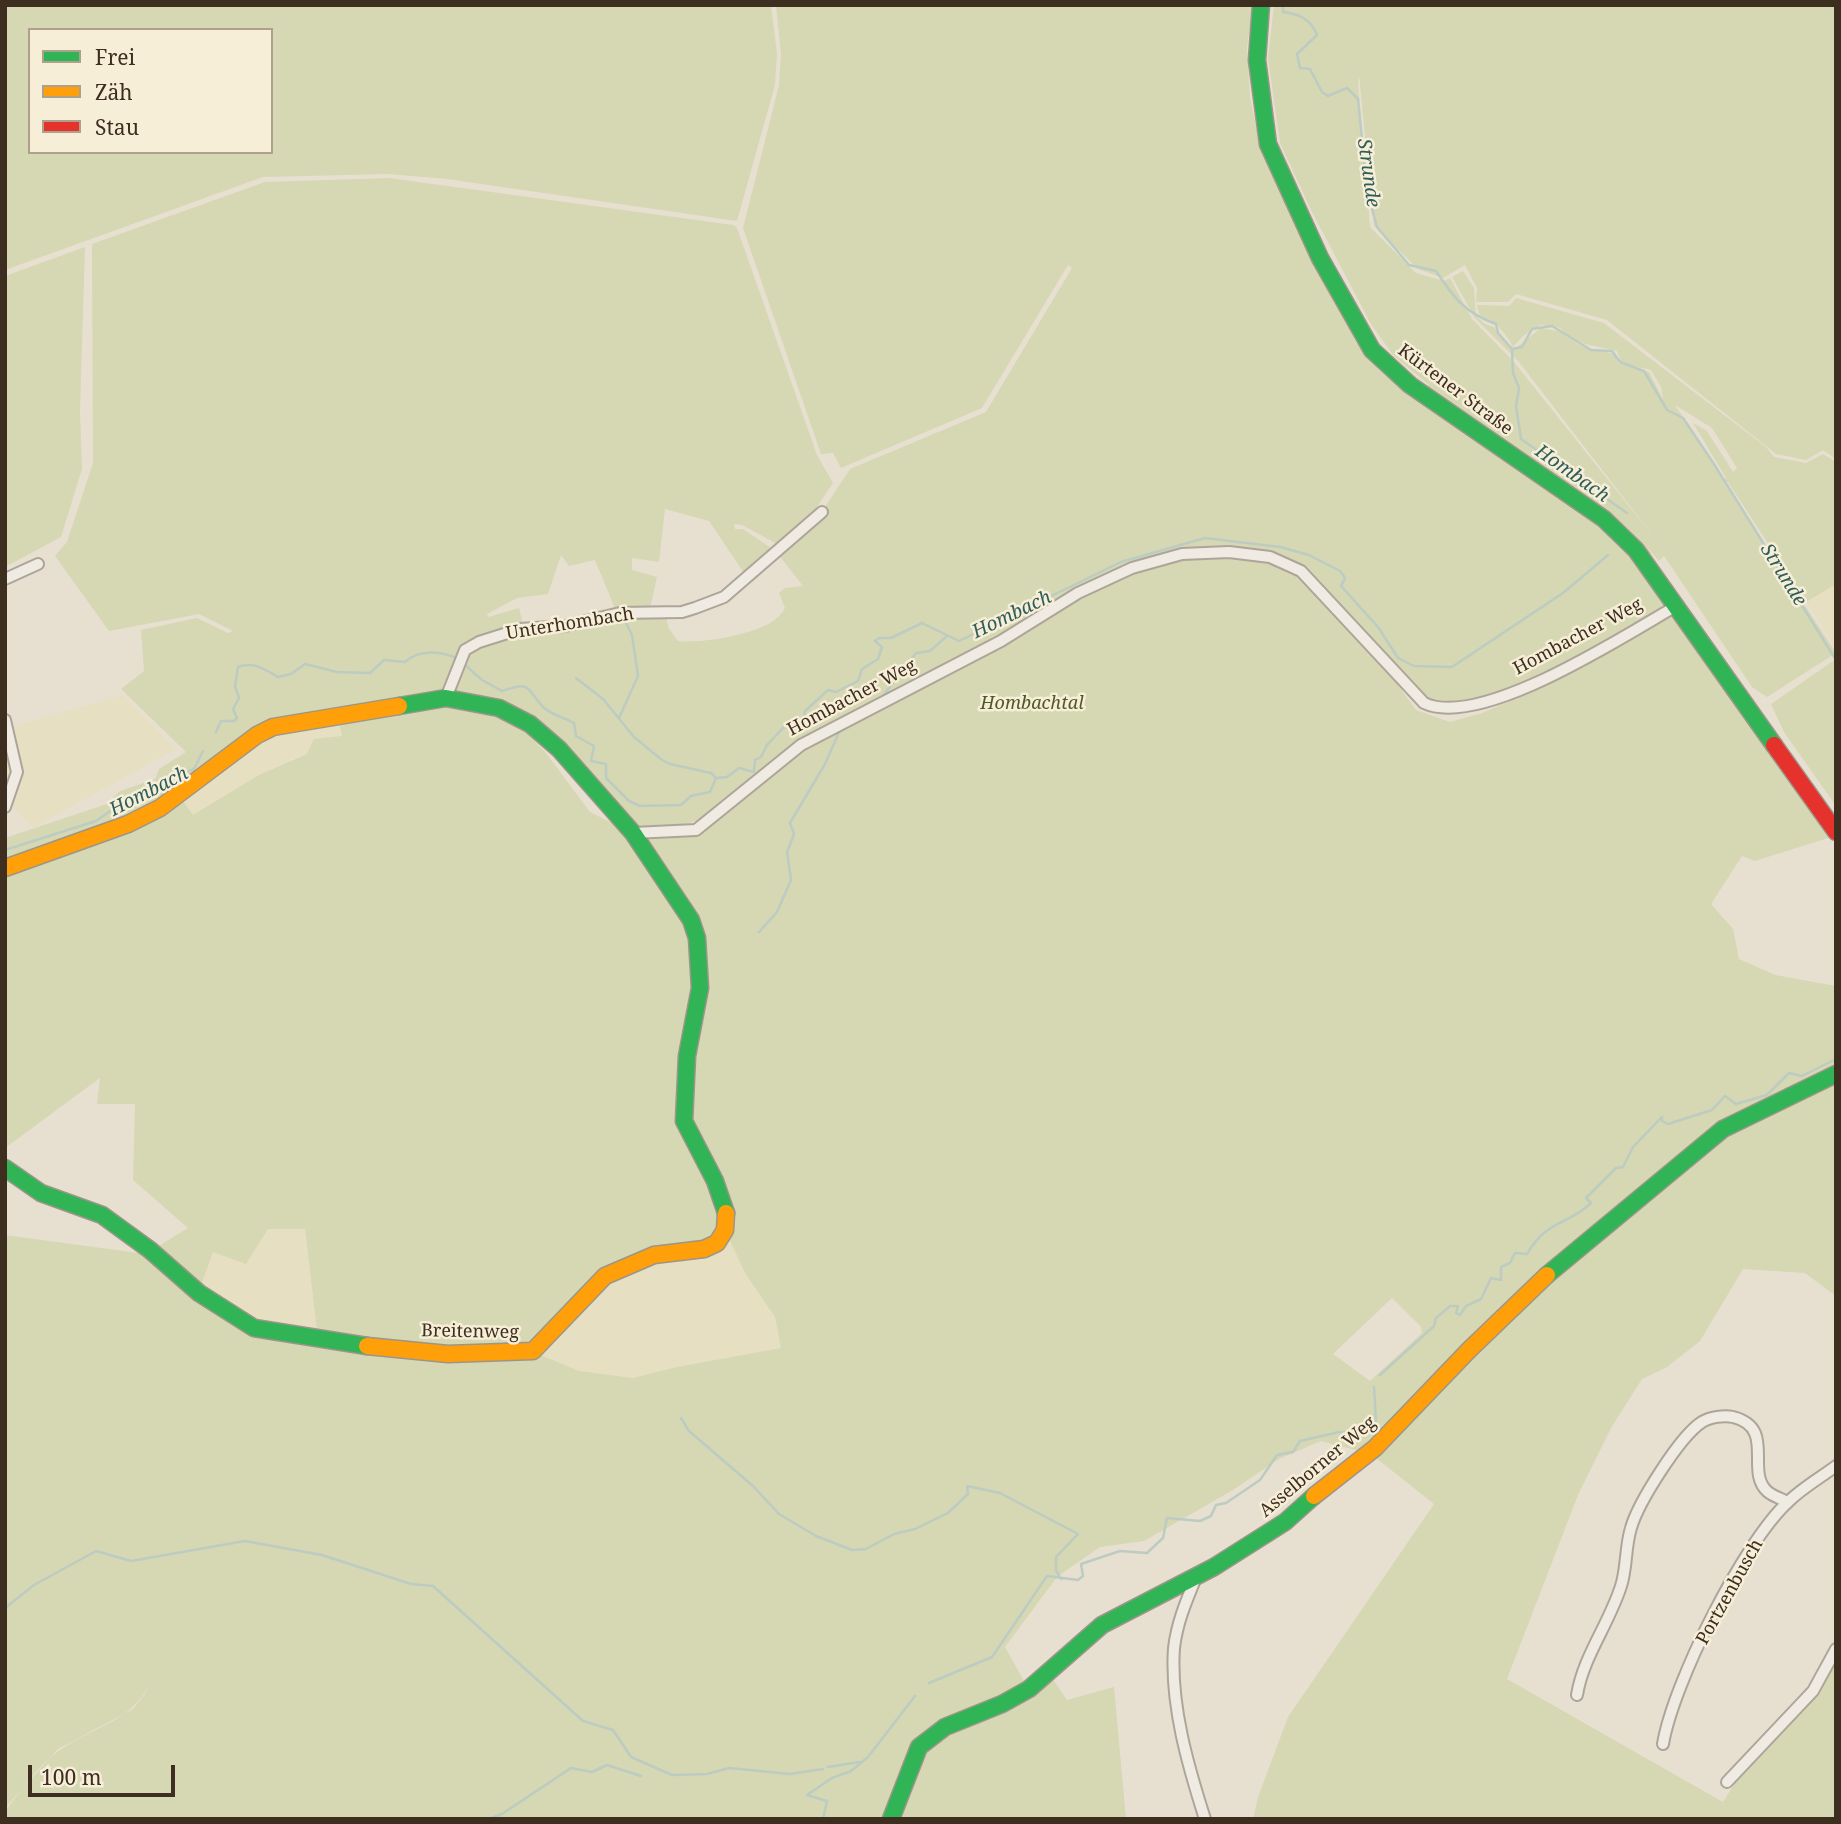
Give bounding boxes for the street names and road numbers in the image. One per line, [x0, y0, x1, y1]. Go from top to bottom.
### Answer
street label: Kürtener Straße [1393, 340, 1517, 440]
street label: Hombacher Weg [1510, 594, 1646, 680]
street label: Unterhombach [504, 603, 636, 645]
street label: Hombacher Weg [784, 655, 920, 741]
street label: Breitenweg [421, 1320, 519, 1344]
street label: Asselborner Weg [1255, 1412, 1381, 1522]
street label: Portzenbusch [1692, 1535, 1768, 1649]

